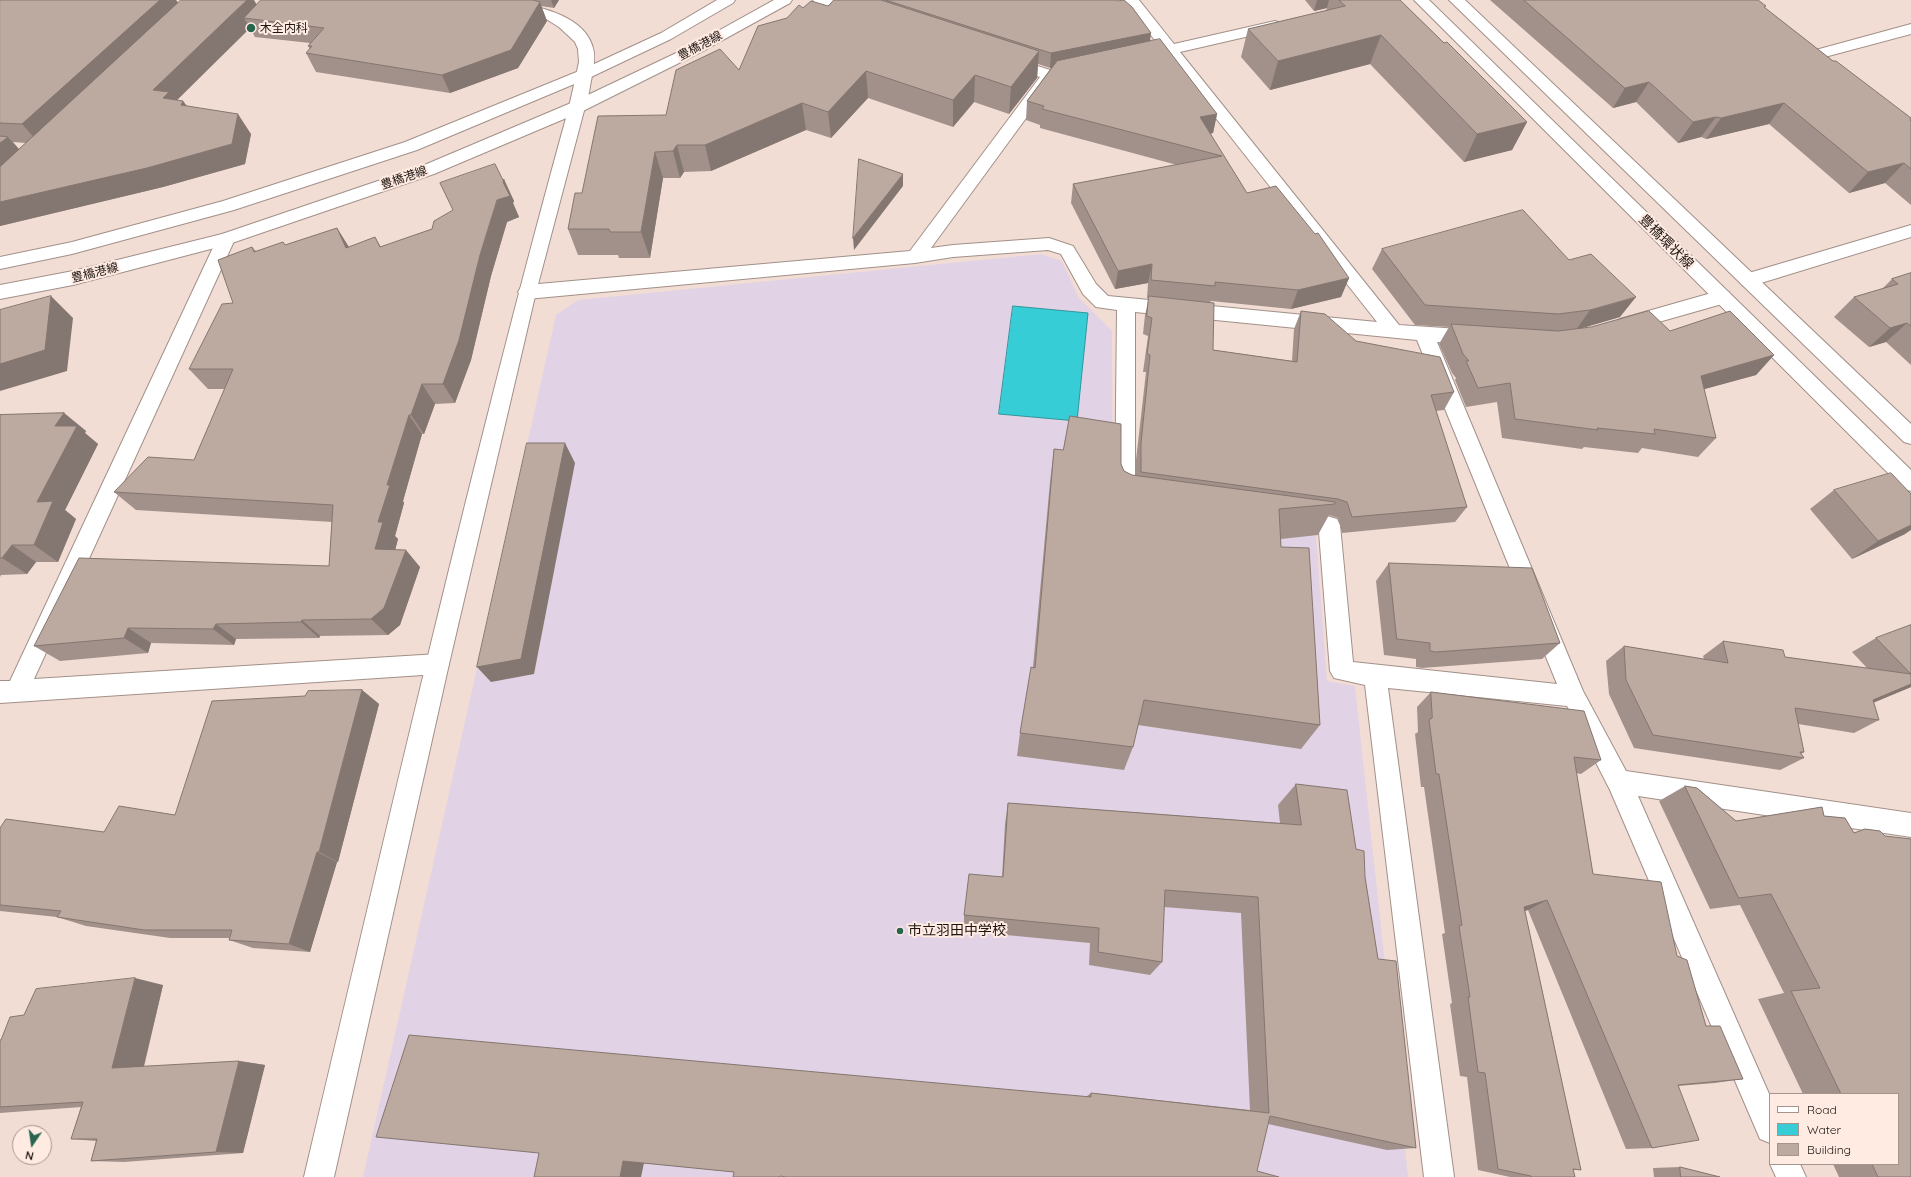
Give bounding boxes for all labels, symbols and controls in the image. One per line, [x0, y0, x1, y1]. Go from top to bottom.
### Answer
place label: 木全内科 [260, 21, 308, 35]
marker: 木全内科 [245, 22, 257, 34]
street label: 豊橋港線 [675, 28, 725, 64]
street label: 豊橋港線 [379, 163, 429, 193]
street label: 豊橋環状線 [1635, 211, 1697, 273]
street label: 豊橋港線 [70, 260, 120, 286]
place label: 市立羽田中学校 [908, 923, 1006, 939]
marker: 市立羽田中学校 [895, 926, 905, 936]
legend [1769, 1093, 1899, 1165]
text: Road [1807, 1102, 1837, 1117]
text: Water [1807, 1122, 1841, 1137]
north arrow [12, 1125, 52, 1165]
text: Building [1807, 1142, 1851, 1157]
text: N [24, 1148, 35, 1163]

